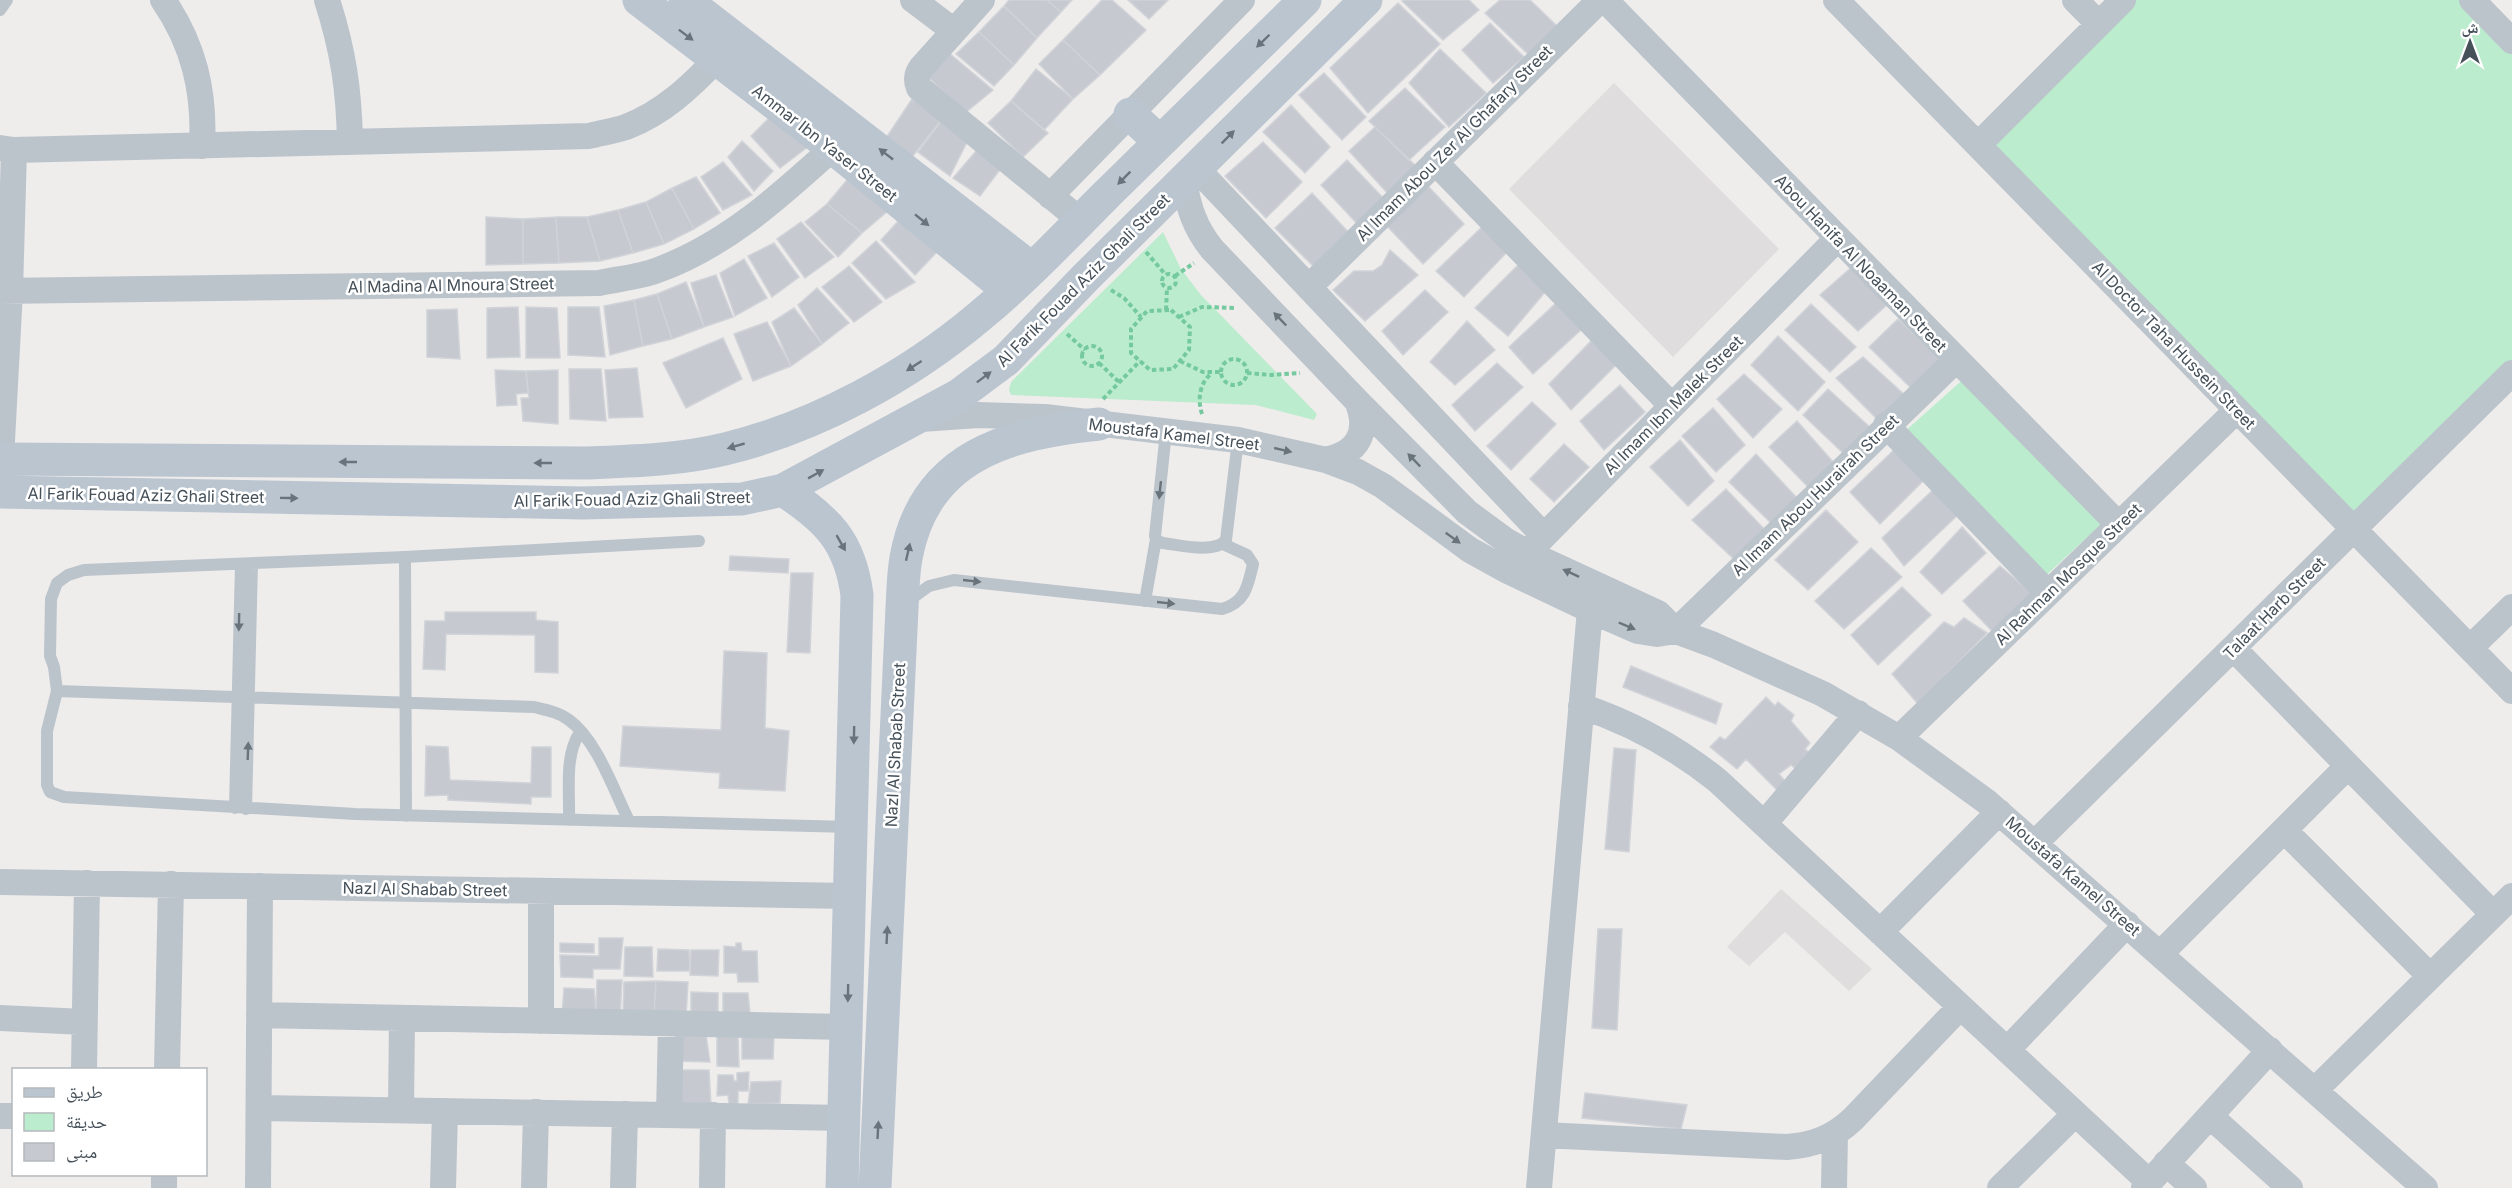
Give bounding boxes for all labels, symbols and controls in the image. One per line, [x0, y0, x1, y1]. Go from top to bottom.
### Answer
north arrow [2440, 12, 2500, 72]
text: ش [2462, 17, 2479, 37]
one-way arrow [678, 29, 694, 42]
one-way arrow [1255, 34, 1270, 48]
street label: Al Imam Abou Zer Al Ghafary Street [1352, 41, 1556, 245]
street label: Ammar Ibn Yaser Street [748, 80, 902, 206]
one-way arrow [1220, 130, 1235, 144]
one-way arrow [878, 148, 894, 161]
one-way arrow [1117, 170, 1131, 184]
street label: Abou Hanifa Al Noaaman Street [1771, 170, 1951, 356]
street label: Al Farik Fouad Aziz Ghali Street [992, 189, 1174, 371]
one-way arrow [914, 214, 930, 227]
street label: Al Doctor Taha Hussein Street [2088, 257, 2260, 433]
street label: Al Madina Al Mnoura Street [348, 273, 554, 297]
one-way arrow [1273, 312, 1287, 326]
street label: Al Imam Ibn Malek Street [1599, 331, 1747, 479]
one-way arrow [906, 360, 922, 372]
one-way arrow [976, 371, 992, 383]
street label: Al Imam Abou Hurairah Street [1727, 410, 1903, 580]
street label: Moustafa Kamel Street [1087, 414, 1261, 454]
one-way arrow [727, 442, 745, 451]
one-way arrow [1274, 446, 1293, 455]
one-way arrow [1408, 454, 1422, 468]
one-way arrow [338, 457, 357, 467]
one-way arrow [533, 458, 552, 468]
one-way arrow [807, 469, 824, 479]
one-way arrow [1155, 481, 1164, 500]
street label: Al Farik Fouad Aziz Ghali Street [27, 483, 265, 507]
street label: Al Farik Fouad Aziz Ghali Street [513, 487, 751, 511]
one-way arrow [280, 493, 299, 502]
street label: Al Rahman Mosque Street [1991, 499, 2145, 649]
one-way arrow [1446, 532, 1461, 544]
one-way arrow [836, 535, 846, 552]
one-way arrow [903, 542, 913, 561]
street label: Talaat Harb Street [2219, 553, 2329, 663]
one-way arrow [1563, 568, 1580, 577]
one-way arrow [963, 576, 982, 586]
one-way arrow [1157, 599, 1176, 608]
one-way arrow [235, 613, 244, 632]
one-way arrow [1618, 622, 1636, 631]
street label: Nazl Al Shabab Street [881, 662, 909, 828]
one-way arrow [849, 725, 859, 744]
one-way arrow [243, 741, 252, 760]
street label: Moustafa Kamel Street [2002, 812, 2144, 940]
street label: Nazl Al Shabab Street [342, 878, 508, 900]
one-way arrow [882, 925, 891, 944]
one-way arrow [843, 983, 853, 1002]
legend [12, 1068, 207, 1176]
text: طريق [66, 1081, 103, 1103]
text: حديقة [66, 1111, 107, 1132]
one-way arrow [873, 1120, 883, 1139]
text: مبنى [66, 1141, 97, 1163]

